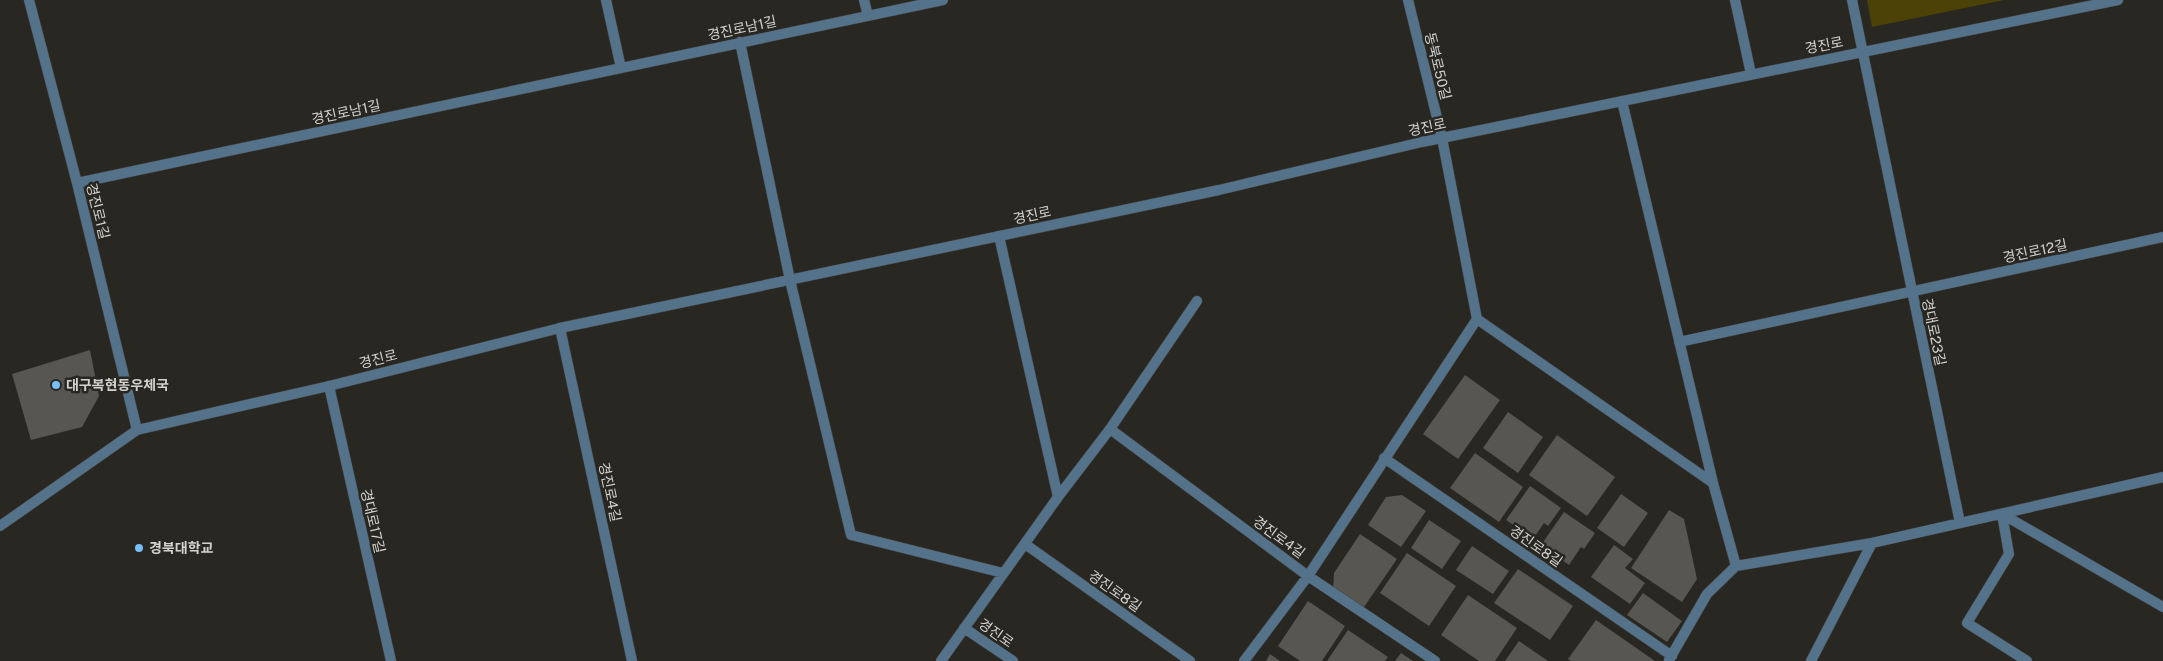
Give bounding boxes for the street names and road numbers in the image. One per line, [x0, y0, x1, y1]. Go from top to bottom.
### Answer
street label: 경진로남1길 [706, 13, 778, 43]
street label: 동북로50길 [1422, 31, 1454, 101]
street label: 경진로 [1804, 33, 1845, 57]
street label: 경진로남1길 [310, 97, 382, 127]
street label: 경진로 [1406, 115, 1448, 139]
street label: 경진로1길 [83, 181, 113, 241]
street label: 경진로 [1011, 203, 1053, 227]
street label: 경진로12길 [2001, 236, 2069, 266]
street label: 경대로23길 [1919, 297, 1949, 367]
street label: 경진로 [357, 347, 399, 371]
street label: 경진로4길 [596, 461, 624, 523]
street label: 경대로17길 [358, 487, 388, 555]
street label: 경진로4길 [1250, 513, 1308, 561]
street label: 경진로8길 [1507, 522, 1565, 570]
street label: 경진로8길 [1086, 567, 1144, 615]
street label: 경진로 [976, 615, 1017, 651]

